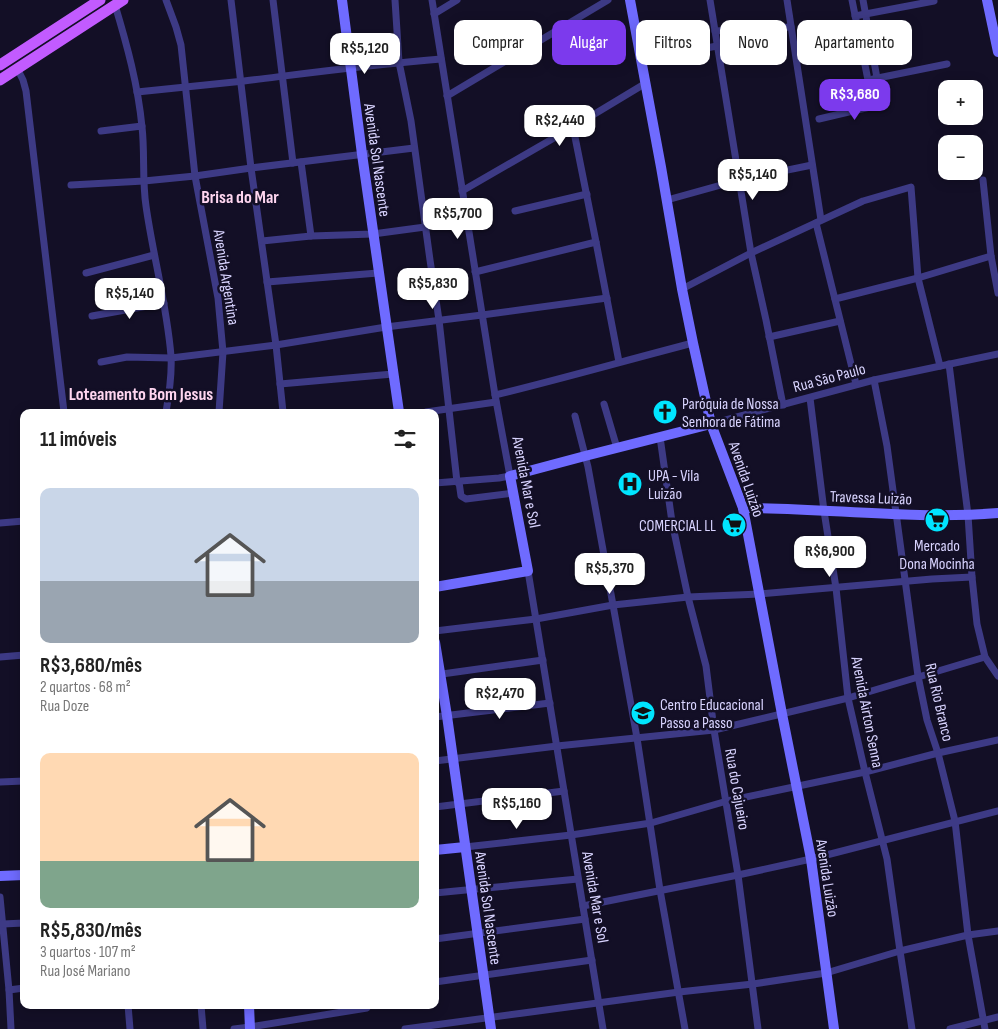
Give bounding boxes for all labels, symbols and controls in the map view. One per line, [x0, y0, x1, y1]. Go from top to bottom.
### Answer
chip: Comprar [454, 20, 542, 65]
chip: Alugar [552, 20, 626, 65]
chip: Filtros [636, 20, 710, 65]
chip: Novo [720, 20, 787, 65]
chip: Apartamento [797, 20, 912, 65]
pin: R$5,120 [319, 32, 411, 75]
text: R$5,120 [341, 39, 389, 58]
pin: R$3,680 [809, 78, 901, 121]
map controls [938, 80, 983, 180]
button: + [938, 80, 983, 125]
text: R$3,680 [830, 85, 880, 104]
street label: Avenida Sol Nascente [359, 101, 394, 218]
pin: R$2,440 [514, 104, 606, 147]
text: R$2,440 [535, 111, 585, 130]
button: − [938, 135, 983, 180]
pin: R$5,140 [707, 158, 799, 201]
text: R$5,140 [729, 165, 777, 184]
district label: Brisa do Mar [201, 187, 279, 208]
pin: R$5,700 [412, 198, 504, 240]
text: R$5,700 [434, 204, 482, 223]
street label: Avenida Argentina [208, 227, 242, 326]
pin: R$5,830 [387, 268, 479, 310]
text: R$5,830 [408, 274, 458, 293]
pin: R$5,140 [84, 278, 176, 320]
text: R$5,140 [106, 284, 154, 303]
street label: Rua São Paulo [791, 360, 868, 397]
district label: Loteamento Bom Jesus [69, 384, 213, 405]
place label: Paróquia de Nossa Senhora de Fátima [682, 395, 781, 432]
church icon: Paróquia de Nossa Senhora de Fátima [652, 399, 678, 425]
icon: filters [391, 425, 419, 453]
text: 11 imóveis [40, 427, 117, 452]
street label: Avenida Mar e Sol [507, 434, 544, 530]
street label: Avenida Luizão [723, 438, 767, 520]
place label: UPA - Vila Luizão [648, 467, 699, 504]
hospital icon: UPA - Vila Luizão [617, 471, 643, 497]
street label: Travessa Luizão [830, 488, 912, 509]
supermarket icon: Mercado Dona Mocinha [924, 507, 950, 533]
supermarket icon: COMERCIAL LL [721, 512, 747, 538]
place label: COMERCIAL LL [639, 517, 716, 536]
icon: home [185, 520, 275, 610]
pin: R$6,900 [784, 536, 876, 578]
place label: Mercado Dona Mocinha [899, 537, 975, 574]
text: R$6,900 [805, 542, 855, 561]
pin: R$5,370 [564, 552, 656, 595]
text: R$5,370 [586, 559, 634, 578]
text: R$3,680/mês [40, 653, 142, 678]
street label: Avenida Airton Senna [846, 654, 887, 770]
street label: Rua Rio Branco [920, 661, 957, 743]
text: 2 quartos · 68 m² [40, 678, 131, 697]
pin: R$2,470 [454, 678, 546, 720]
text: R$2,470 [476, 684, 524, 703]
place label: Centro Educacional Passo a Passo [660, 696, 764, 733]
text: Rua Doze [40, 697, 89, 716]
school or university icon: Centro Educacional Passo a Passo [630, 700, 656, 726]
street label: Rua do Cajueiro [720, 747, 753, 831]
icon: home [185, 785, 275, 875]
pin: R$5,160 [471, 788, 563, 830]
text: R$5,160 [493, 794, 541, 813]
street label: Avenida Luizão [811, 837, 842, 918]
street label: Avenida Sol Nascente [470, 849, 505, 966]
street label: Avenida Mar e Sol [577, 849, 612, 945]
text: R$5,830/mês [40, 918, 142, 943]
text: 3 quartos · 107 m² [40, 943, 136, 962]
text: Rua José Mariano [40, 962, 130, 981]

